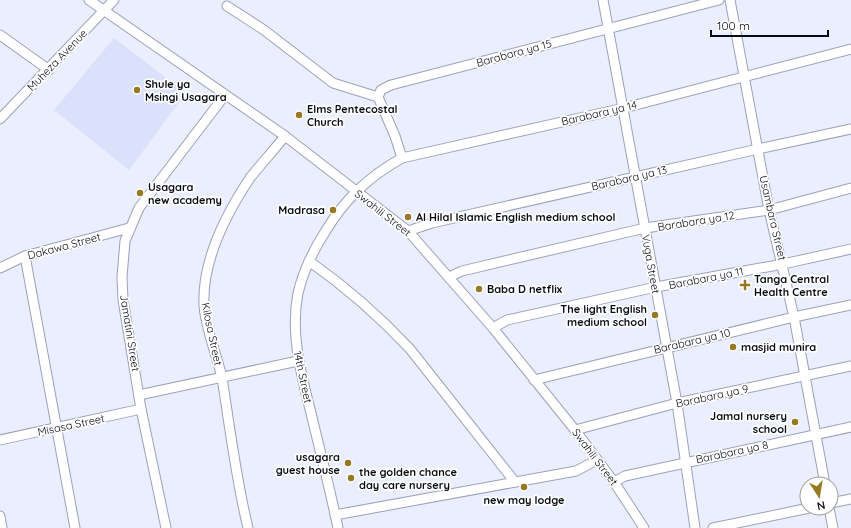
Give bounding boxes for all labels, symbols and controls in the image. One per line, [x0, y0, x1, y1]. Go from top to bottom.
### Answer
scale bar [711, 12, 828, 38]
text: 100 m [717, 18, 750, 33]
street label: Muheza Avenue [24, 26, 90, 94]
street label: Barabara ya 15 [475, 36, 553, 70]
place label: Shule ya Msingi Usagara [145, 77, 227, 104]
marker: Shule ya Msingi Usagara [132, 85, 142, 95]
street label: Barabara ya 14 [560, 97, 638, 129]
place label: Elms Pentecostal Church [307, 102, 398, 129]
marker: Elms Pentecostal Church [294, 110, 304, 120]
street label: Barabara ya 13 [590, 162, 669, 194]
street label: Usambara Street [756, 174, 790, 262]
place label: Usagara new academy [148, 180, 222, 207]
street label: Swahili Street [352, 187, 414, 240]
marker: Usagara new academy [135, 188, 145, 198]
place label: Madrasa [278, 203, 325, 217]
marker: Madrasa [328, 205, 338, 215]
street label: Barabara ya 12 [656, 208, 736, 234]
place label: Al Hilal Islamic English medium school [416, 210, 616, 224]
marker: Al Hilal Islamic English medium school [403, 212, 413, 222]
street label: Dakawa Street [26, 229, 102, 262]
street label: Vuga Street [639, 233, 663, 295]
street label: Barabara ya 11 [667, 264, 745, 292]
place label: Tanga Central Health Centre [754, 272, 829, 299]
marker: Tanga Central Health Centre [739, 279, 751, 291]
place label: Baba D netflix [487, 282, 563, 296]
marker: Baba D netflix [474, 284, 484, 294]
street label: Jamatini Street [117, 294, 143, 373]
street label: Kilosa Street [199, 301, 226, 367]
place label: The light English medium school [560, 302, 647, 329]
marker: The light English medium school [650, 310, 660, 320]
street label: Barabara ya 10 [652, 325, 732, 357]
place label: masjid munira [741, 340, 816, 354]
marker: masjid munira [728, 342, 738, 352]
street label: 14th Street [291, 350, 315, 405]
street label: Barabara ya 9 [674, 381, 750, 411]
place label: Jamal nursery school [710, 409, 787, 436]
street label: Misasa Street [36, 411, 106, 439]
marker: Jamal nursery school [790, 417, 800, 427]
street label: Swahili Street [569, 426, 621, 488]
street label: Barabara ya 8 [695, 437, 769, 466]
place label: usagara guest house [276, 450, 340, 477]
marker: usagara guest house [343, 458, 353, 468]
place label: the golden chance day care nursery [359, 465, 457, 492]
marker: the golden chance day care nursery [346, 473, 356, 483]
north arrow [799, 476, 839, 516]
marker: new may lodge [519, 482, 529, 492]
place label: new may lodge [483, 493, 565, 507]
text: N [816, 498, 826, 513]

